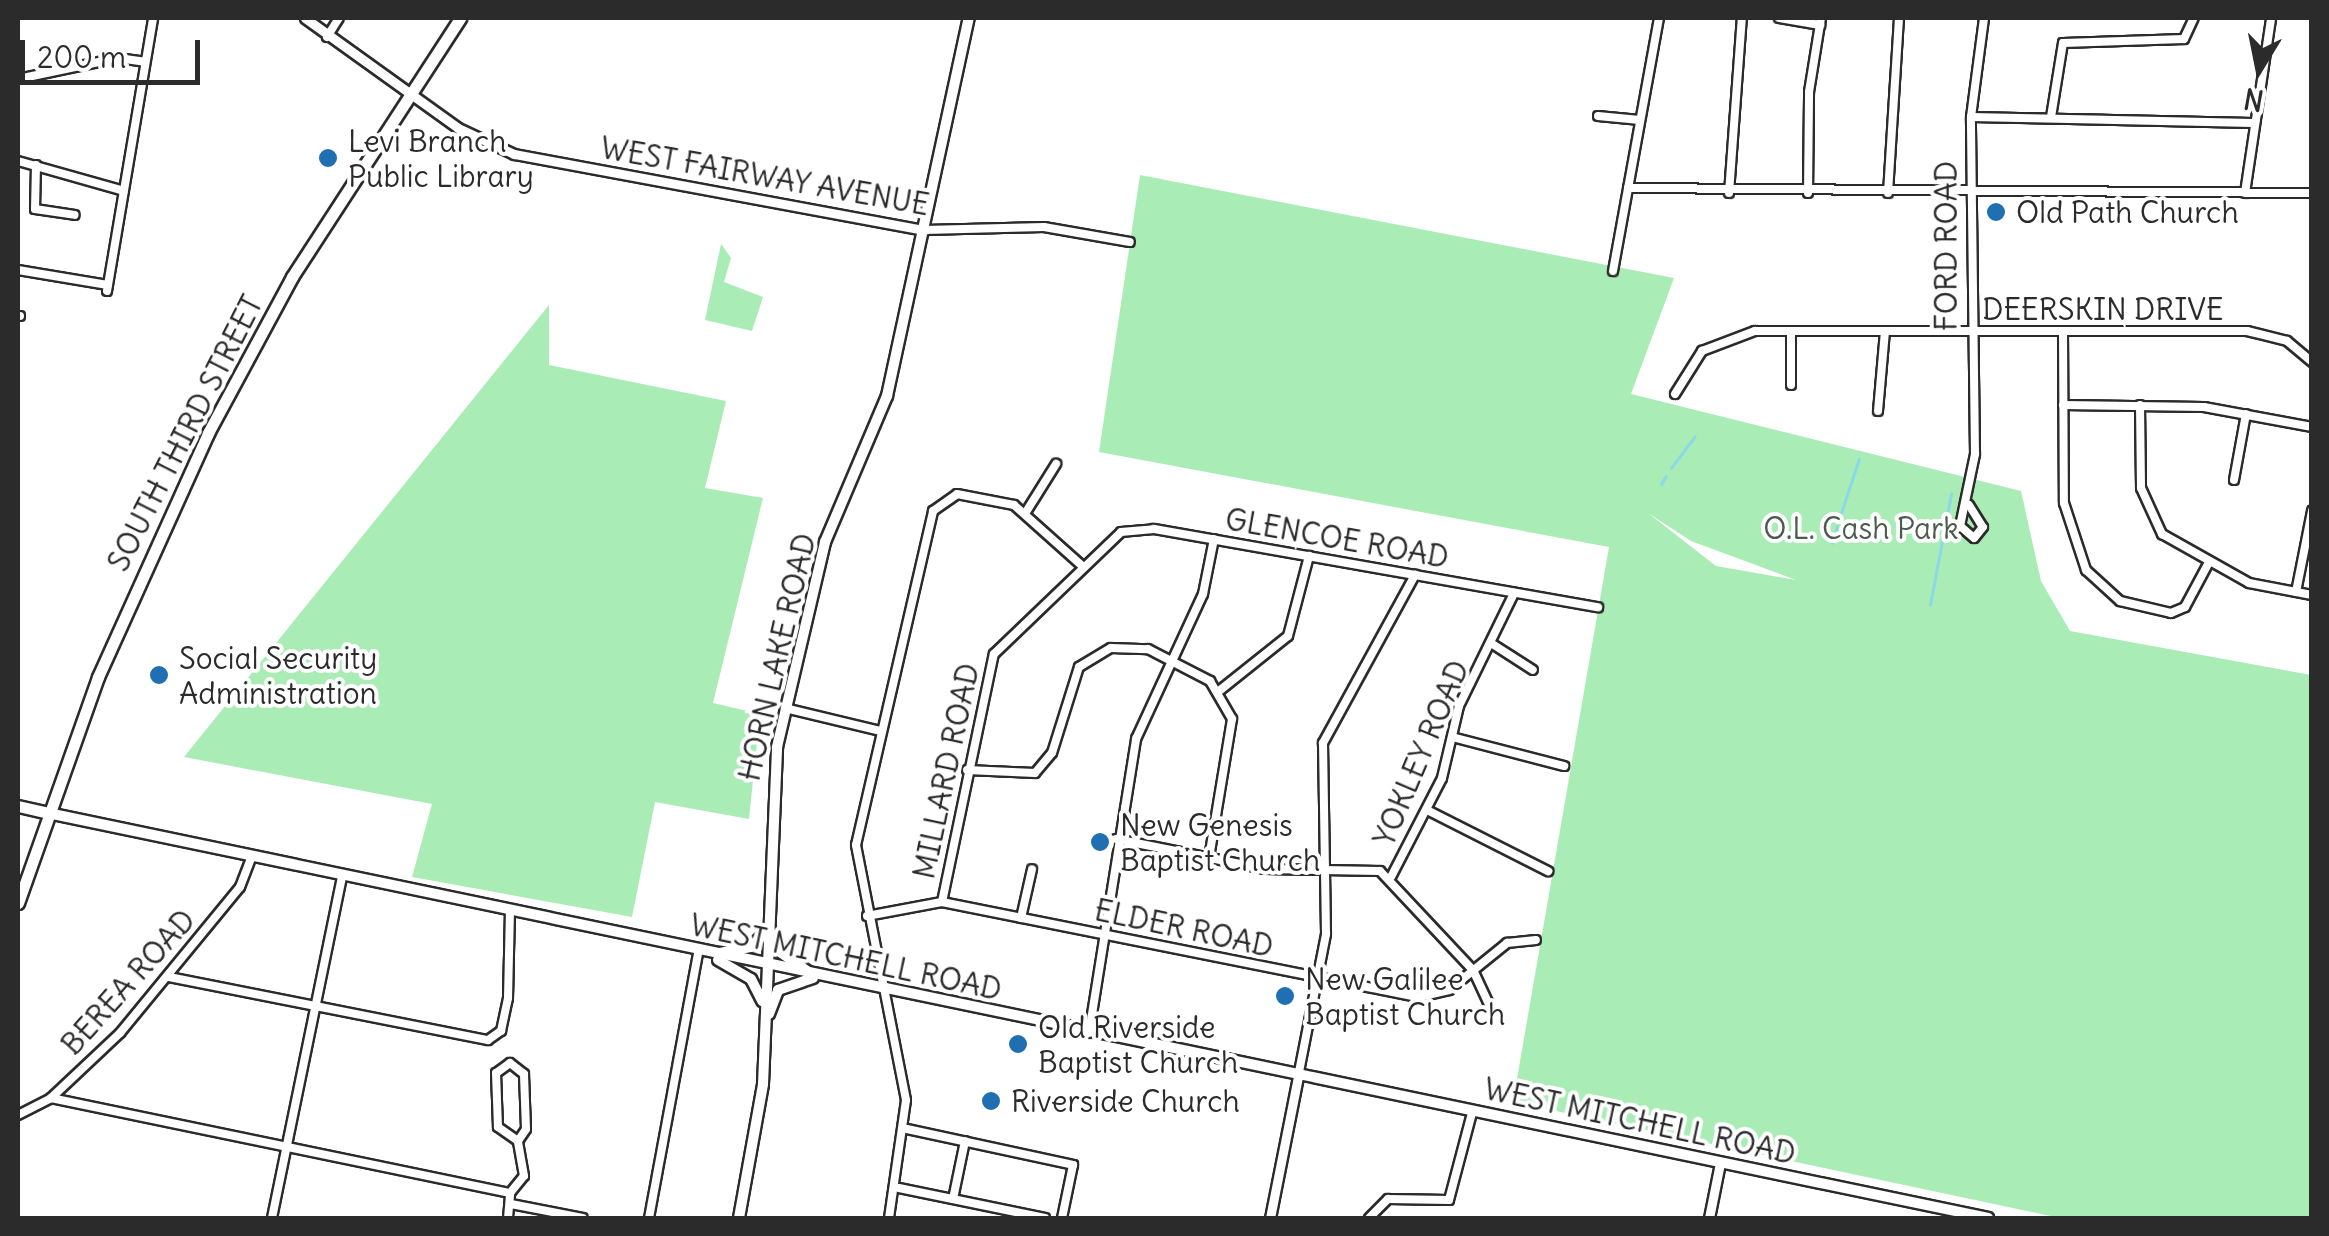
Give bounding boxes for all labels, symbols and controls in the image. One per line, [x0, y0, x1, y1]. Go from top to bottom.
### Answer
scale bar [25, 20, 205, 82]
north arrow [2209, 20, 2309, 120]
text: 200 m [37, 38, 126, 76]
text: N [2241, 80, 2266, 119]
place label: Levi Branch Public Library [348, 123, 534, 194]
street label: WEST FAIRWAY AVENUE [598, 129, 932, 223]
marker: Levi Branch Public Library [317, 147, 339, 169]
street label: FORD ROAD [1928, 161, 1964, 331]
place label: Old Path Church [2016, 194, 2239, 230]
marker: Old Path Church [1985, 201, 2007, 223]
street label: SOUTH THIRD STREET [100, 289, 270, 577]
street label: DEERSKIN DRIVE [1982, 291, 2224, 327]
street label: GLENCOE ROAD [1222, 501, 1452, 575]
park label: O.L. Cash Park [1763, 510, 1959, 546]
street label: HORN LAKE ROAD [731, 530, 823, 784]
place label: Social Security Administration [179, 640, 377, 710]
street label: YOKLEY ROAD [1366, 655, 1476, 851]
street label: MILLARD ROAD [906, 660, 986, 882]
marker: Social Security Administration [148, 664, 170, 686]
place label: New Genesis Baptist Church [1120, 807, 1320, 878]
marker: New Genesis Baptist Church [1089, 831, 1111, 853]
street label: ELDER ROAD [1091, 891, 1277, 965]
street label: BEREA ROAD [53, 902, 203, 1062]
street label: WEST MITCHELL ROAD [687, 906, 1005, 1008]
place label: New Galilee Baptist Church [1305, 961, 1505, 1032]
marker: New Galilee Baptist Church [1274, 985, 1296, 1007]
place label: Old Riverside Baptist Church [1038, 1009, 1238, 1080]
marker: Old Riverside Baptist Church [1007, 1033, 1029, 1055]
street label: WEST MITCHELL ROAD [1481, 1070, 1799, 1172]
place label: Riverside Church [1011, 1083, 1240, 1119]
marker: Riverside Church [980, 1090, 1002, 1112]

